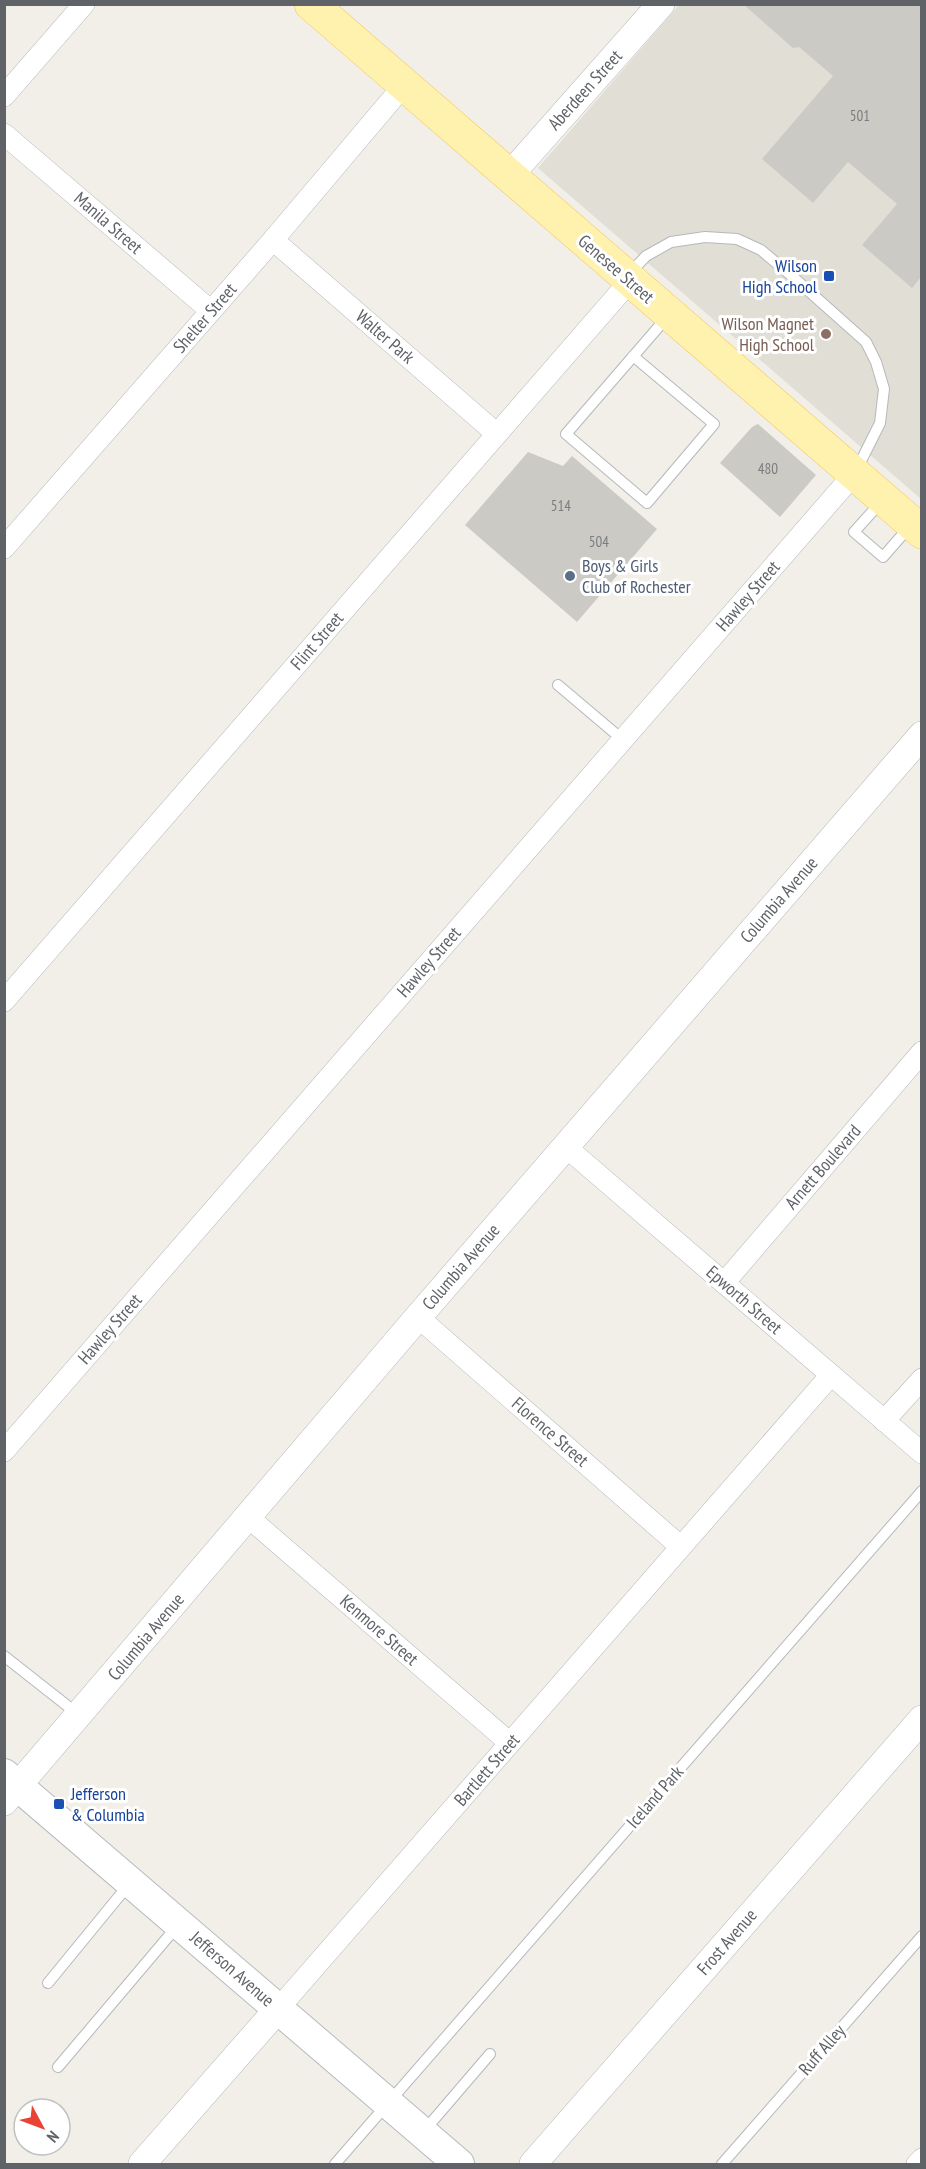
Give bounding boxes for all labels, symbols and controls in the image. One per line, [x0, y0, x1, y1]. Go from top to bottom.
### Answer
street label: Aberdeen Street [543, 45, 627, 135]
house number: 501 [850, 106, 870, 125]
street label: Manila Street [69, 187, 147, 259]
street label: Genesee Street [573, 229, 659, 308]
place label: Wilson High School [742, 254, 818, 298]
marker: Wilson High School [822, 269, 836, 283]
street label: Shelter Street [168, 278, 241, 357]
street label: Walter Park [351, 305, 420, 368]
place label: Wilson Magnet High School [721, 312, 815, 356]
marker: Wilson Magnet High School [819, 327, 833, 341]
house number: 480 [758, 459, 778, 478]
house number: 514 [551, 496, 571, 515]
house number: 504 [589, 532, 609, 551]
place label: Boys & Girls Club of Rochester [582, 554, 691, 598]
street label: Hawley Street [711, 556, 785, 636]
marker: Boys & Girls Club of Rochester [563, 569, 577, 583]
street label: Flint Street [285, 607, 348, 674]
street label: Columbia Avenue [735, 852, 822, 948]
street label: Hawley Street [392, 922, 466, 1002]
street label: Arnett Boulevard [780, 1120, 866, 1214]
street label: Columbia Avenue [417, 1219, 504, 1315]
street label: Epworth Street [702, 1260, 787, 1339]
street label: Hawley Street [73, 1289, 147, 1369]
street label: Florence Street [507, 1392, 593, 1471]
street label: Columbia Avenue [102, 1588, 189, 1685]
street label: Kenmore Street [335, 1589, 423, 1670]
street label: Bartlett Street [449, 1729, 524, 1811]
street label: Iceland Park [621, 1761, 688, 1833]
place label: Jefferson & Columbia [70, 1782, 145, 1826]
marker: Jefferson & Columbia [52, 1797, 66, 1811]
street label: Frost Avenue [692, 1904, 762, 1979]
street label: Jefferson Avenue [185, 1925, 279, 2011]
street label: Ruff Alley [793, 2019, 850, 2080]
north arrow [12, 2097, 72, 2157]
text: N [43, 2127, 64, 2147]

